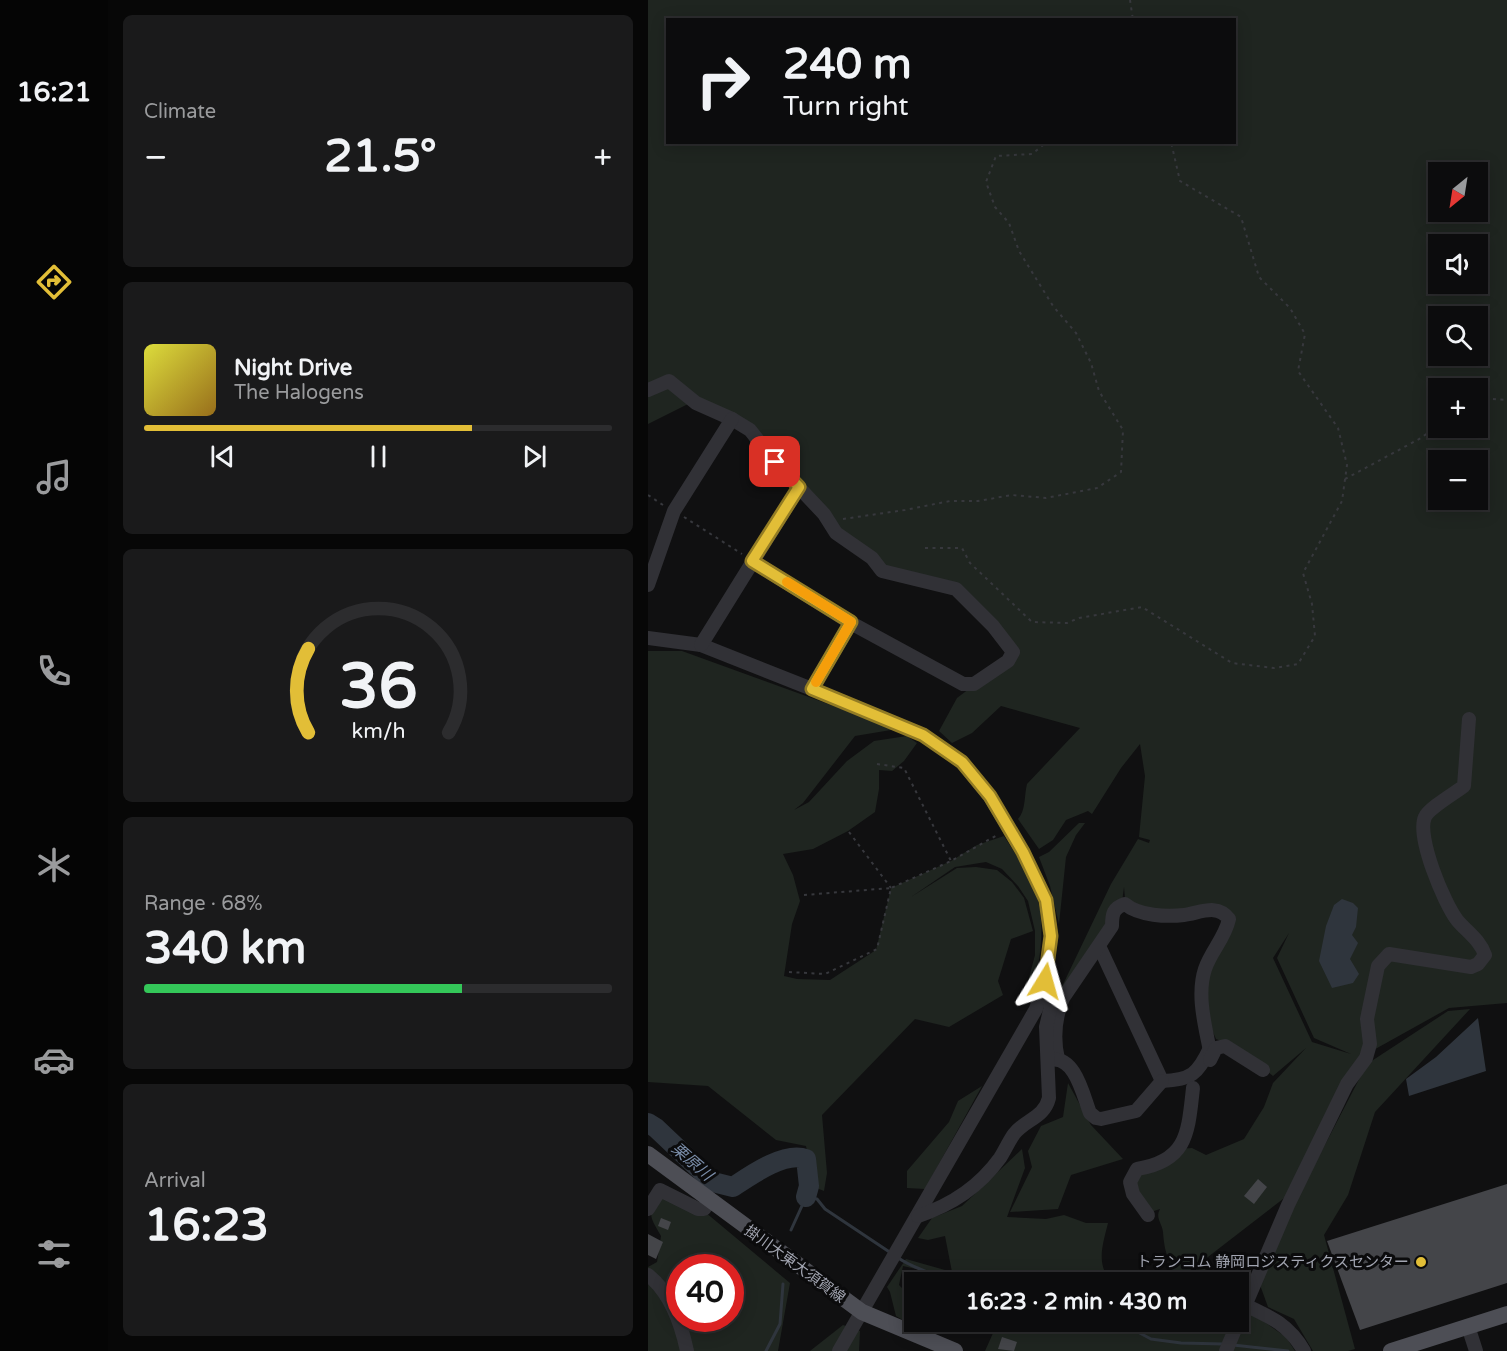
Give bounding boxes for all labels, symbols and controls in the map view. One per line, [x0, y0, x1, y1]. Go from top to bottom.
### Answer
text: 240 m [783, 39, 912, 90]
icon: right [684, 42, 762, 120]
text: 16:21 [17, 76, 91, 109]
text: Turn right [783, 90, 909, 123]
text: Climate [144, 100, 216, 124]
text: 21.5° [324, 130, 437, 184]
text: − [144, 138, 168, 177]
text: + [593, 138, 612, 177]
north arrow [1428, 162, 1488, 222]
map controls [1428, 162, 1488, 510]
button: sound [1428, 234, 1488, 294]
icon: directions [33, 261, 75, 303]
button: search [1428, 306, 1488, 366]
text: Night Drive [234, 355, 352, 381]
button: + [1428, 378, 1488, 438]
text: The Halogens [234, 381, 364, 405]
pin [749, 436, 800, 487]
icon: previous [206, 440, 239, 473]
icon: pause [362, 440, 395, 473]
icon: next [518, 440, 551, 473]
icon: arrive [758, 445, 791, 478]
button: − [1428, 450, 1488, 510]
icon: music [33, 456, 75, 498]
icon: phone [33, 650, 75, 692]
text: 36 [339, 650, 417, 725]
text: km/h [351, 718, 405, 744]
icon: climate [33, 844, 75, 886]
text: Range · 68% [144, 892, 263, 916]
text: 340 km [144, 922, 306, 976]
position arrow [1013, 949, 1077, 1013]
icon: car [33, 1039, 75, 1081]
water label: 栗原川 [667, 1139, 718, 1187]
text: Arrival [144, 1169, 206, 1193]
text: 16:23 [144, 1199, 269, 1253]
street label: 掛川大東大須賀線 [741, 1221, 849, 1307]
icon: filters [33, 1233, 75, 1275]
place label: トランコム 静岡ロジスティクスセンター [1136, 1253, 1409, 1271]
speed limit sign: 40 [666, 1254, 744, 1332]
marker: トランコム 静岡ロジスティクスセンター [1414, 1255, 1428, 1269]
text: 16:23 · 2 min · 430 m [966, 1289, 1187, 1315]

